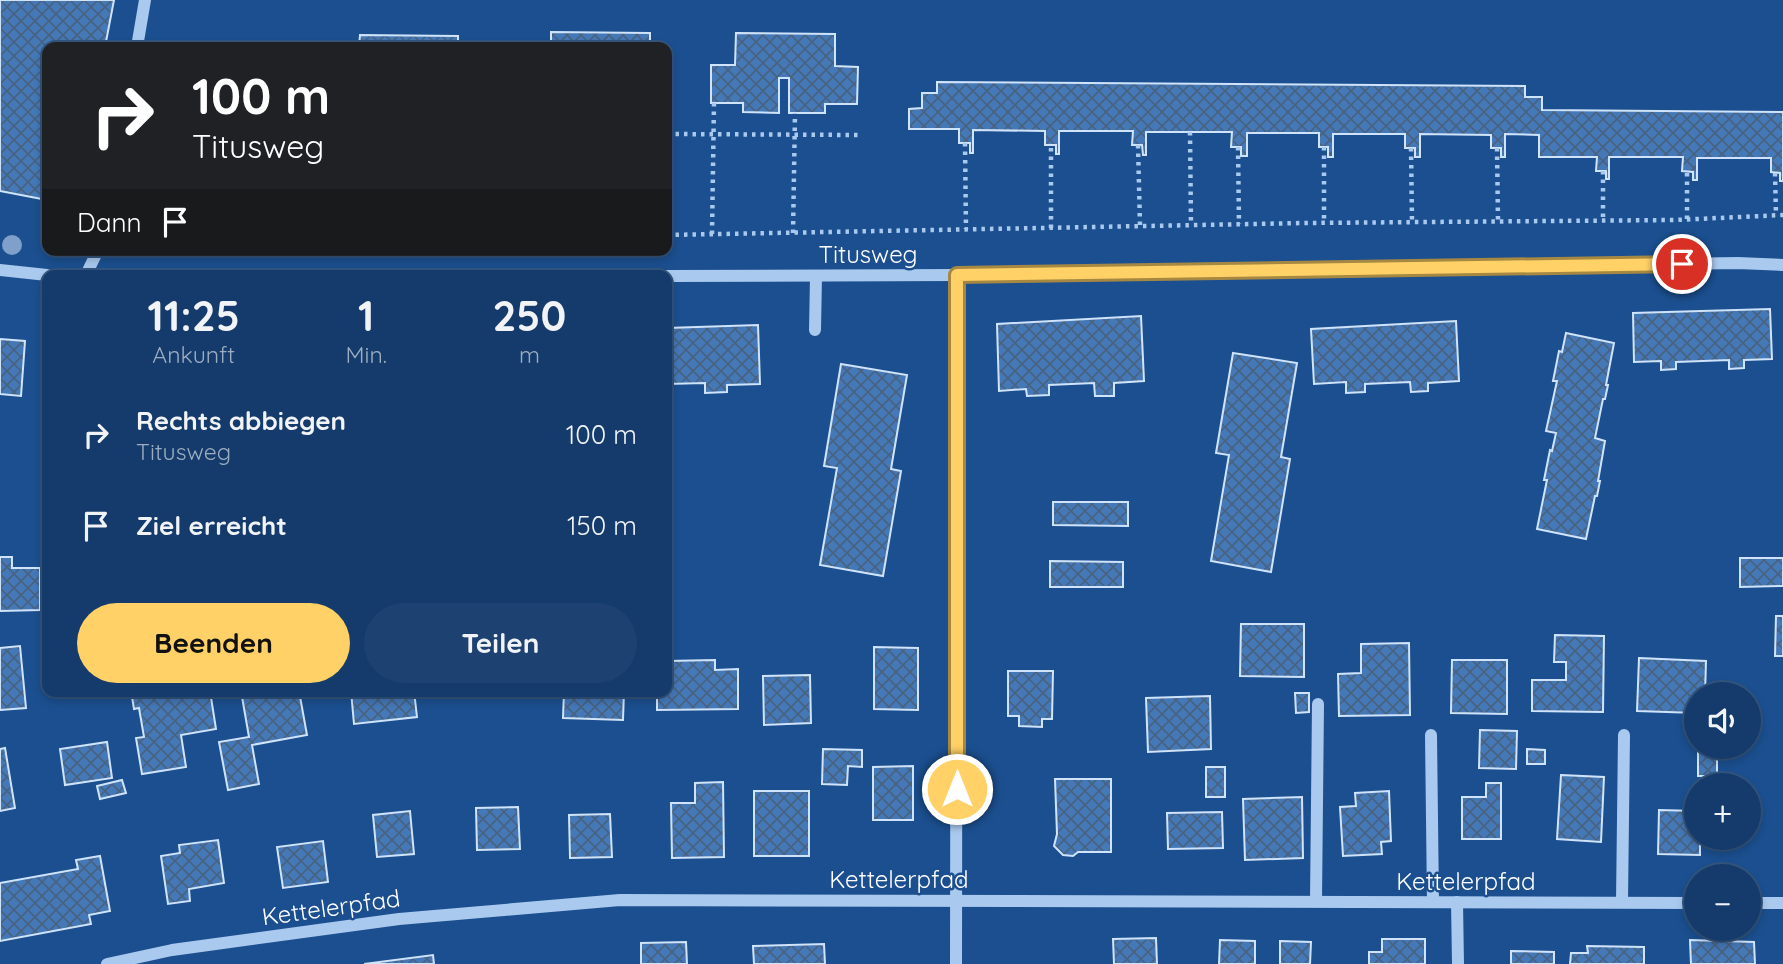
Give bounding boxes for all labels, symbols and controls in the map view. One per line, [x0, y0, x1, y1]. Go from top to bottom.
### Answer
text: 100 m [192, 65, 330, 126]
icon: right [77, 70, 168, 161]
text: Titusweg [192, 126, 324, 166]
icon: arrive [156, 203, 194, 241]
text: Dann [77, 206, 142, 239]
pin [1652, 234, 1712, 294]
street label: Titusweg [818, 239, 918, 269]
icon: arrive [1663, 245, 1701, 283]
text: 11:25 [148, 289, 240, 342]
text: 1 [358, 289, 374, 342]
text: 250 [492, 289, 566, 342]
text: Ankunft [152, 340, 235, 369]
text: Min. [345, 340, 387, 369]
text: m [519, 340, 540, 369]
text: Rechts abbiegen [136, 404, 346, 437]
icon: right [77, 416, 115, 454]
text: 100 m [566, 418, 637, 451]
text: Titusweg [136, 437, 231, 466]
icon: arrive [77, 507, 115, 545]
text: Ziel erreicht [136, 509, 287, 542]
text: 150 m [567, 509, 637, 542]
button: Beenden [77, 603, 350, 683]
button: Teilen [364, 603, 637, 683]
map controls [1684, 682, 1761, 941]
button: sound [1684, 682, 1761, 759]
position arrow [920, 752, 994, 826]
button: + [1684, 773, 1761, 850]
street label: Kettelerpfad [829, 864, 969, 894]
button: − [1684, 864, 1761, 941]
street label: Kettelerpfad [1396, 866, 1536, 896]
street label: Kettelerpfad [260, 882, 402, 932]

